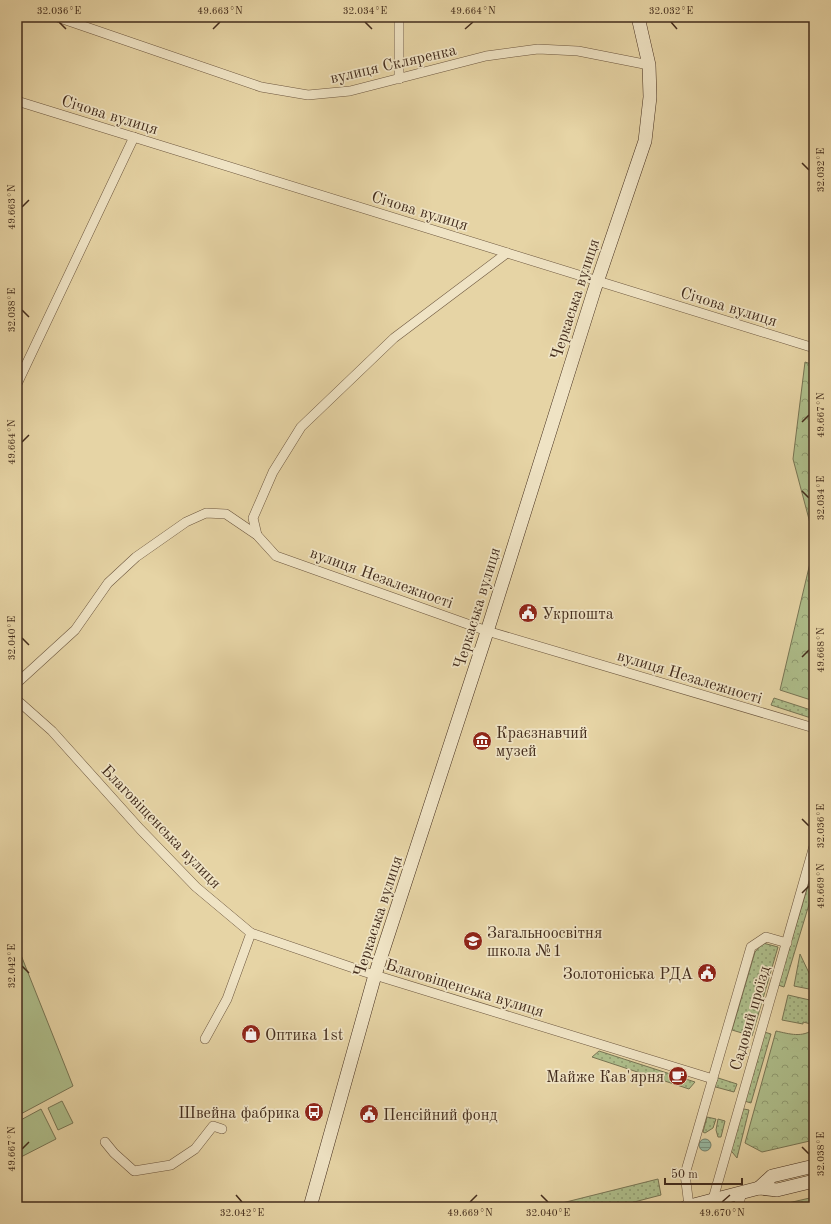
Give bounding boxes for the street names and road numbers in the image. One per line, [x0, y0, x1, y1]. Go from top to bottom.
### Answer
street label: вулиця Скляренка [329, 43, 458, 87]
street label: Січова вулиця [59, 94, 160, 138]
street label: Січова вулиця [369, 190, 470, 234]
street label: Черкаська вулиця [549, 237, 603, 362]
street label: Січова вулиця [678, 286, 779, 330]
street label: вулиця Незалежності [308, 546, 455, 612]
street label: Черкаська вулиця [452, 546, 504, 671]
street label: вулиця Незалежності [615, 648, 764, 708]
street label: Благовіщенська вулиця [98, 763, 224, 892]
street label: Черкаська вулиця [352, 854, 406, 979]
street label: Благовіщенська вулиця [383, 957, 546, 1021]
street label: Садовий проїзд [728, 964, 774, 1073]

